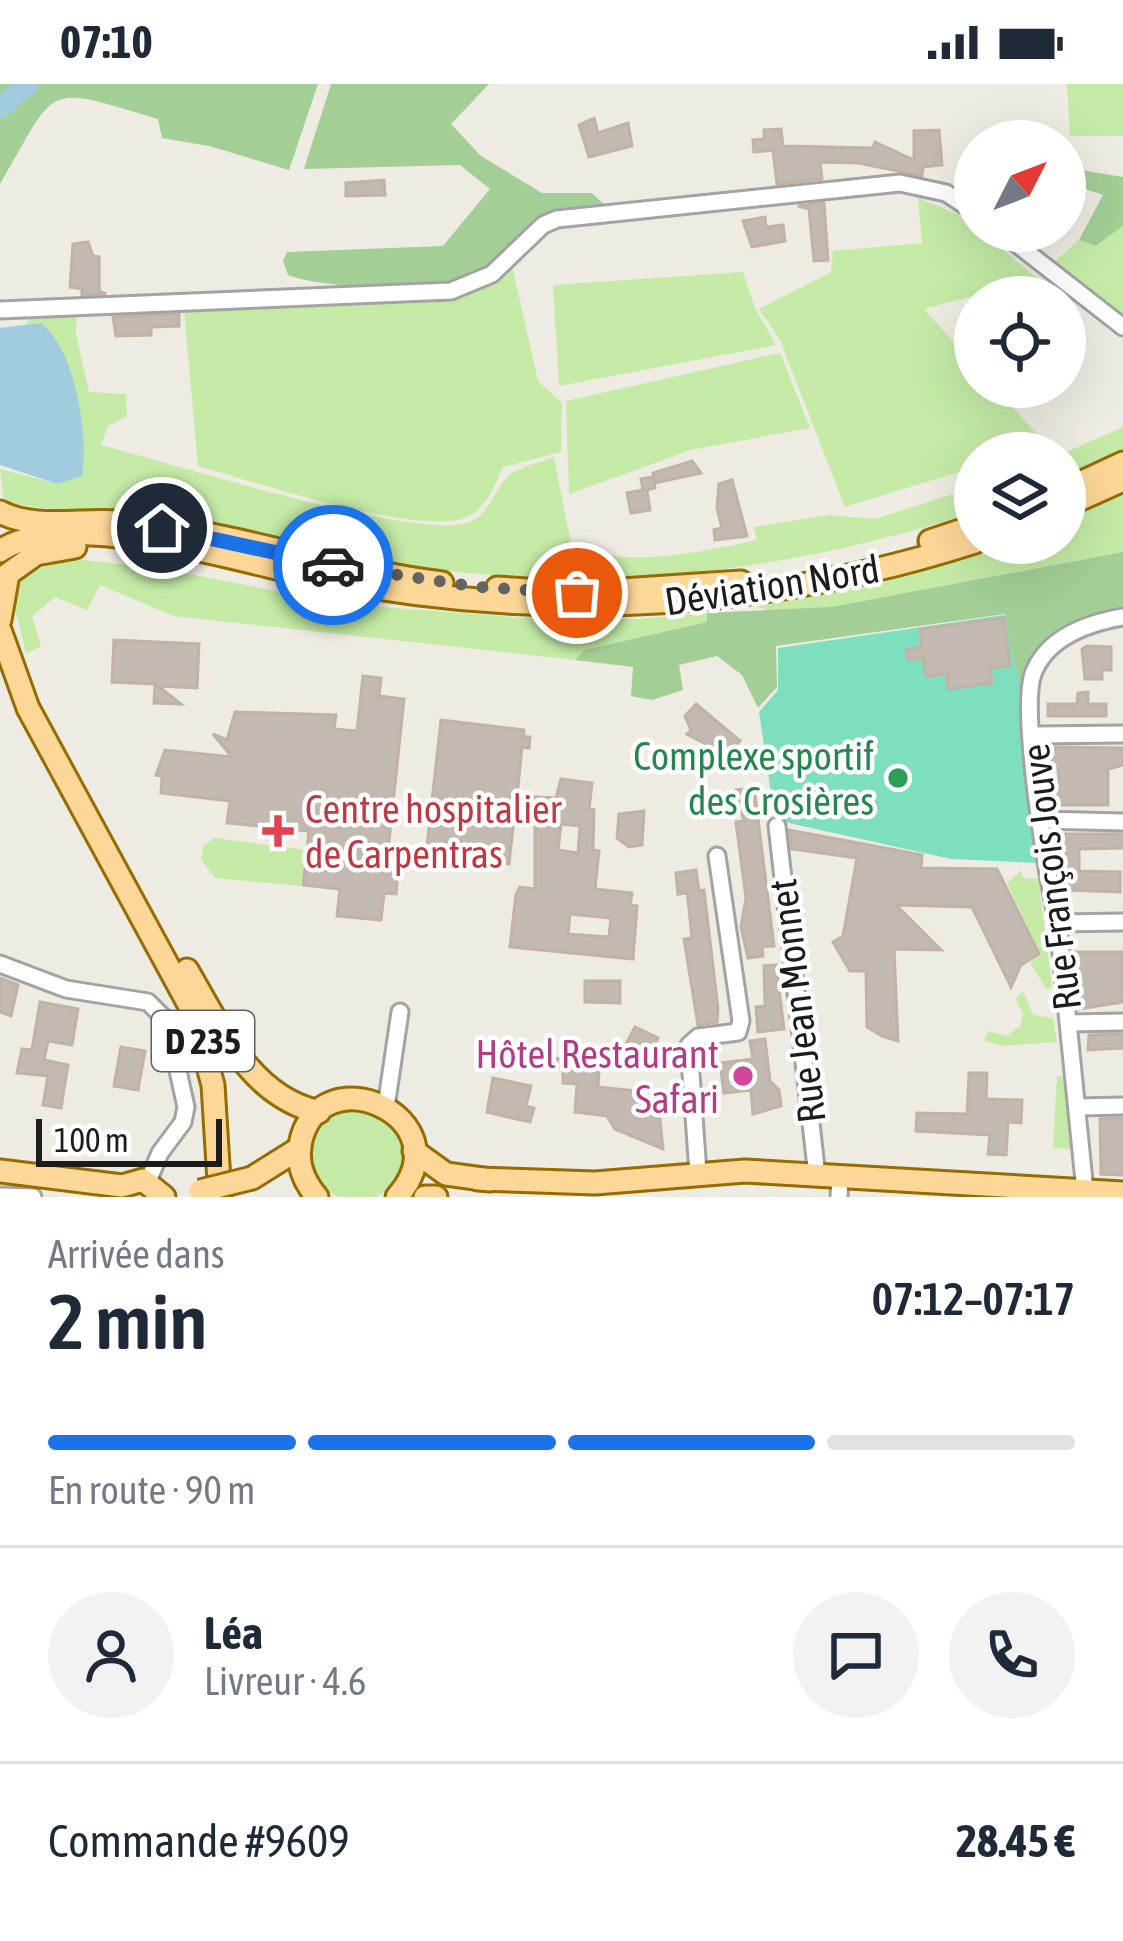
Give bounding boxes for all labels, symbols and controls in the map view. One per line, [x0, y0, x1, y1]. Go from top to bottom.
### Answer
text: 07:10 [60, 16, 153, 68]
north arrow [954, 120, 1086, 252]
map controls [954, 120, 1086, 564]
button: locate [954, 276, 1086, 408]
button: layers [954, 432, 1086, 564]
pin [111, 477, 213, 579]
icon: home [129, 495, 195, 561]
courier [273, 505, 393, 625]
icon: car [300, 532, 366, 598]
pin [526, 542, 628, 644]
street label: Déviation Nord [662, 546, 882, 624]
icon: bag [544, 560, 610, 626]
place label: Complexe sportif des Crosières [633, 734, 874, 823]
street label: Rue François Jouve [1013, 741, 1089, 1013]
marker: Complexe sportif des Crosières [885, 765, 911, 791]
place label: Centre hospitalier de Carpentras [305, 787, 562, 876]
marker: Centre hospitalier de Carpentras [262, 815, 294, 847]
street label: Rue Jean Monnet [760, 877, 834, 1125]
road number: D 235 [152, 1011, 254, 1071]
place label: Hôtel Restaurant Safari [476, 1032, 719, 1121]
marker: Hôtel Restaurant Safari [730, 1063, 756, 1089]
scale bar [36, 1113, 222, 1166]
text: 100 m [54, 1121, 129, 1159]
text: Arrivée dans [48, 1232, 225, 1276]
text: 07:12–07:17 [872, 1273, 1075, 1325]
text: 2 min [48, 1276, 207, 1366]
text: En route · 90 m [48, 1468, 255, 1512]
button: person [48, 1592, 174, 1718]
button: chat [793, 1592, 919, 1718]
button: phone [949, 1592, 1075, 1718]
text: Léa [204, 1607, 263, 1659]
text: Livreur · 4.6 [204, 1659, 366, 1703]
text: Commande #9609 [48, 1815, 349, 1867]
text: 28.45 € [956, 1815, 1075, 1867]

